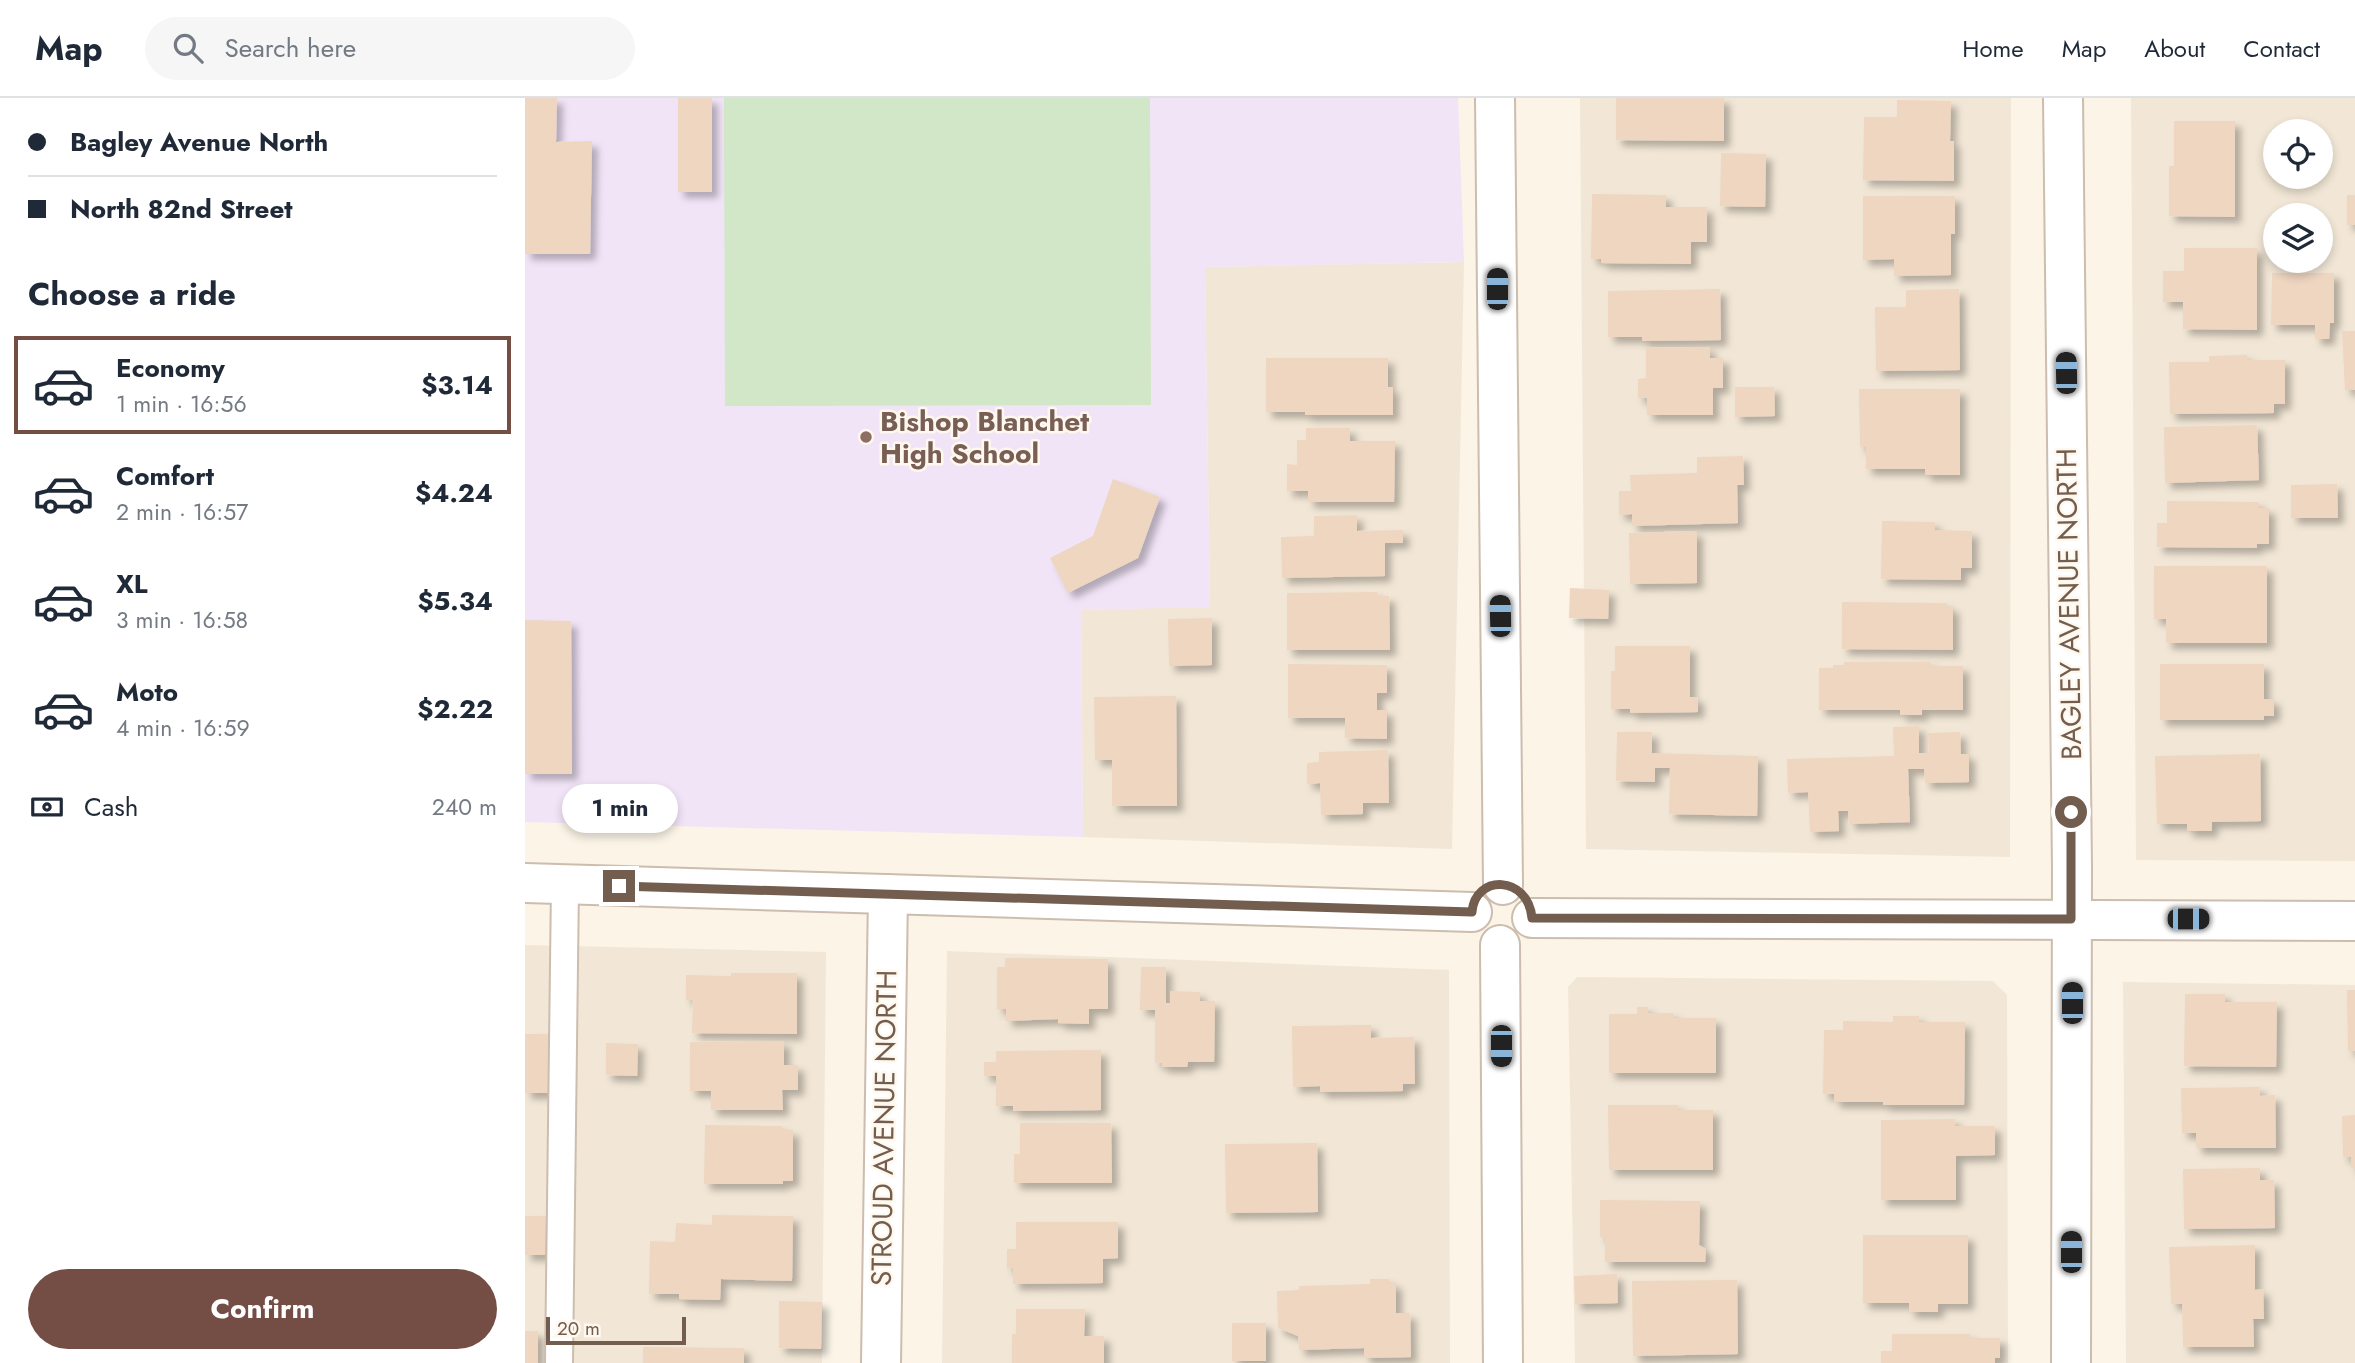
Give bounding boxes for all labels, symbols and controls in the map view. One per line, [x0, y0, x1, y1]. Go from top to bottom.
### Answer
search box [145, 17, 635, 80]
text: Map [35, 25, 103, 72]
icon: search [169, 29, 207, 67]
text: Search here [225, 29, 356, 67]
text: Home [1962, 31, 2024, 66]
text: Map [2062, 31, 2106, 66]
text: About [2144, 31, 2205, 66]
text: Contact [2243, 31, 2320, 66]
map controls [2263, 119, 2333, 273]
button: locate [2263, 119, 2333, 189]
text: Bagley Avenue North [70, 123, 328, 161]
text: North 82nd Street [70, 190, 293, 228]
button: layers [2263, 203, 2333, 273]
car [1487, 268, 1508, 310]
text: Choose a ride [28, 271, 236, 317]
text: Economy [116, 349, 225, 387]
car [2056, 352, 2077, 394]
icon: car [32, 354, 95, 417]
text: $3.14 [421, 366, 493, 404]
text: 1 min · 16:56 [116, 387, 247, 421]
place label: Bishop Blanchet High School [880, 401, 1089, 474]
marker: Bishop Blanchet High School [858, 429, 874, 445]
street label: BAGLEY AVENUE NORTH [2046, 448, 2092, 760]
text: Comfort [116, 457, 214, 495]
icon: car [32, 462, 95, 525]
text: $4.24 [415, 474, 493, 512]
text: 2 min · 16:57 [116, 495, 248, 529]
text: XL [116, 565, 148, 603]
icon: car [32, 570, 95, 633]
text: $5.34 [417, 582, 493, 620]
car [1490, 595, 1511, 637]
text: 3 min · 16:58 [116, 603, 248, 637]
text: Moto [116, 673, 178, 711]
icon: car [32, 678, 95, 741]
text: $2.22 [417, 690, 493, 728]
text: 4 min · 16:59 [116, 711, 250, 745]
callout: 1 min [561, 784, 677, 834]
icon: cash [28, 788, 66, 826]
text: Cash [84, 788, 138, 826]
text: 240 m [432, 790, 497, 824]
text: 1 min [591, 791, 649, 825]
route start [2055, 796, 2087, 828]
route end [603, 870, 635, 902]
car [2168, 909, 2210, 930]
street label: STROUD AVENUE NORTH [861, 970, 907, 1286]
car [2062, 982, 2083, 1024]
car [1491, 1025, 1512, 1067]
car [2061, 1231, 2082, 1273]
button: Confirm [28, 1269, 497, 1349]
scale bar [546, 1314, 686, 1346]
text: 20 m [557, 1315, 600, 1342]

